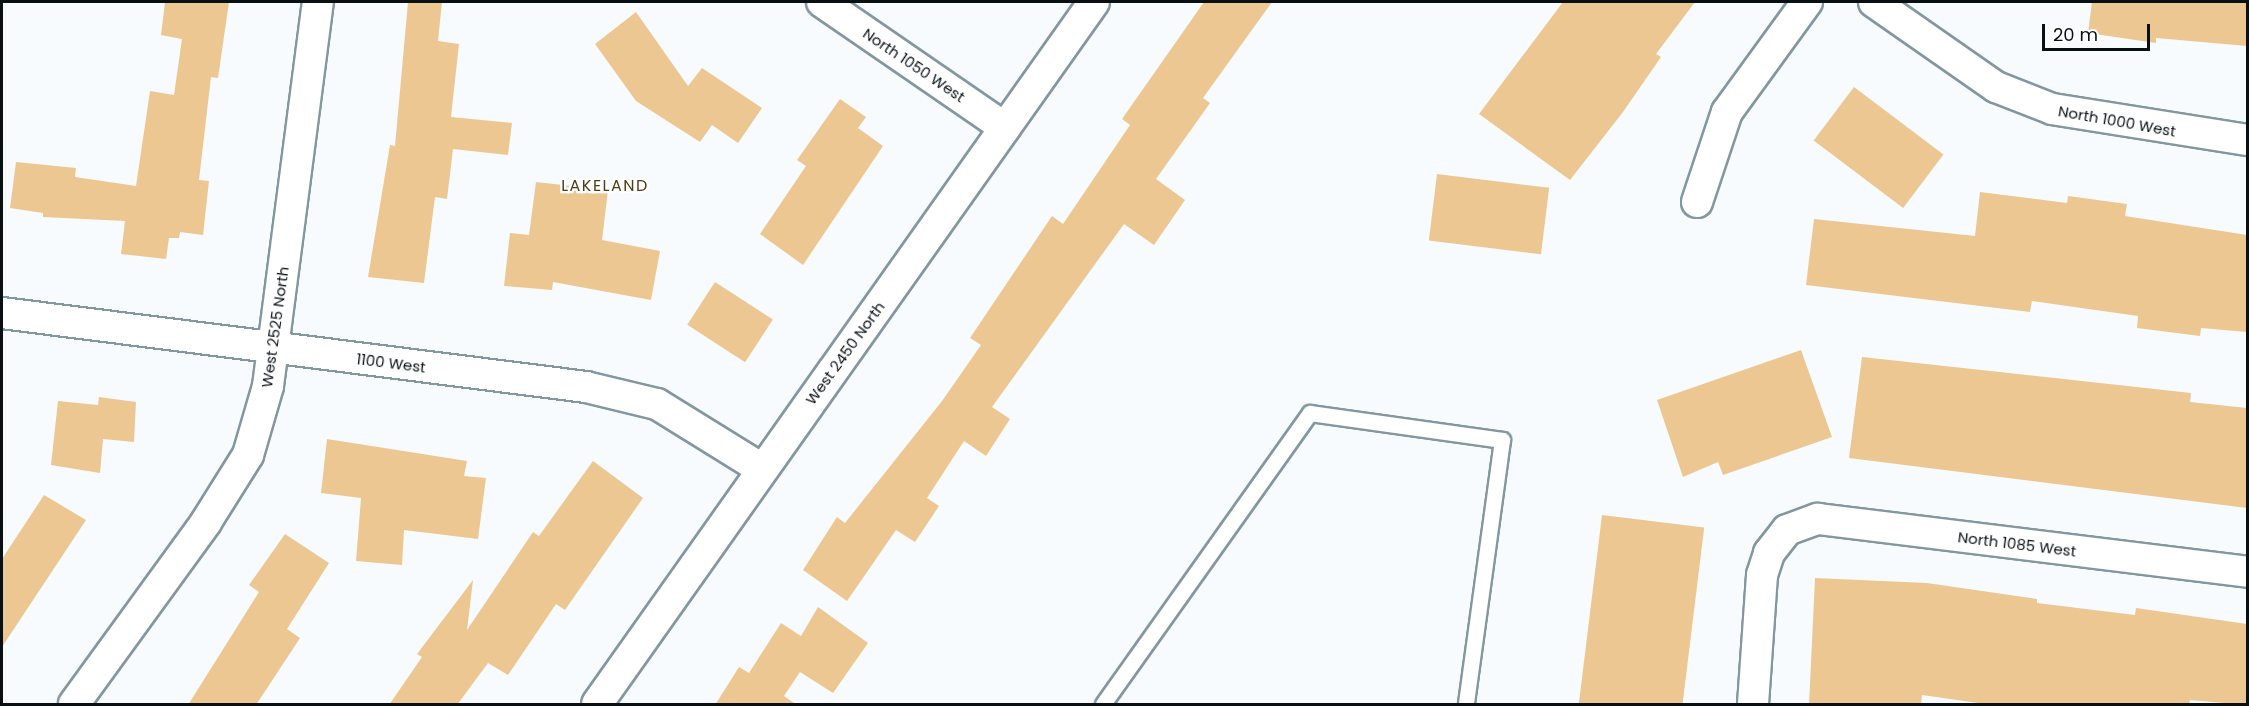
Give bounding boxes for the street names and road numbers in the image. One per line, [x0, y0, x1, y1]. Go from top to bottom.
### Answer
street label: North 1050 West [860, 24, 968, 106]
street label: North 1000 West [2057, 102, 2177, 140]
street label: West 2525 North [258, 265, 292, 389]
street label: West 2450 North [802, 298, 888, 408]
street label: 1100 West [355, 350, 427, 376]
street label: North 1085 West [1957, 528, 2077, 560]

